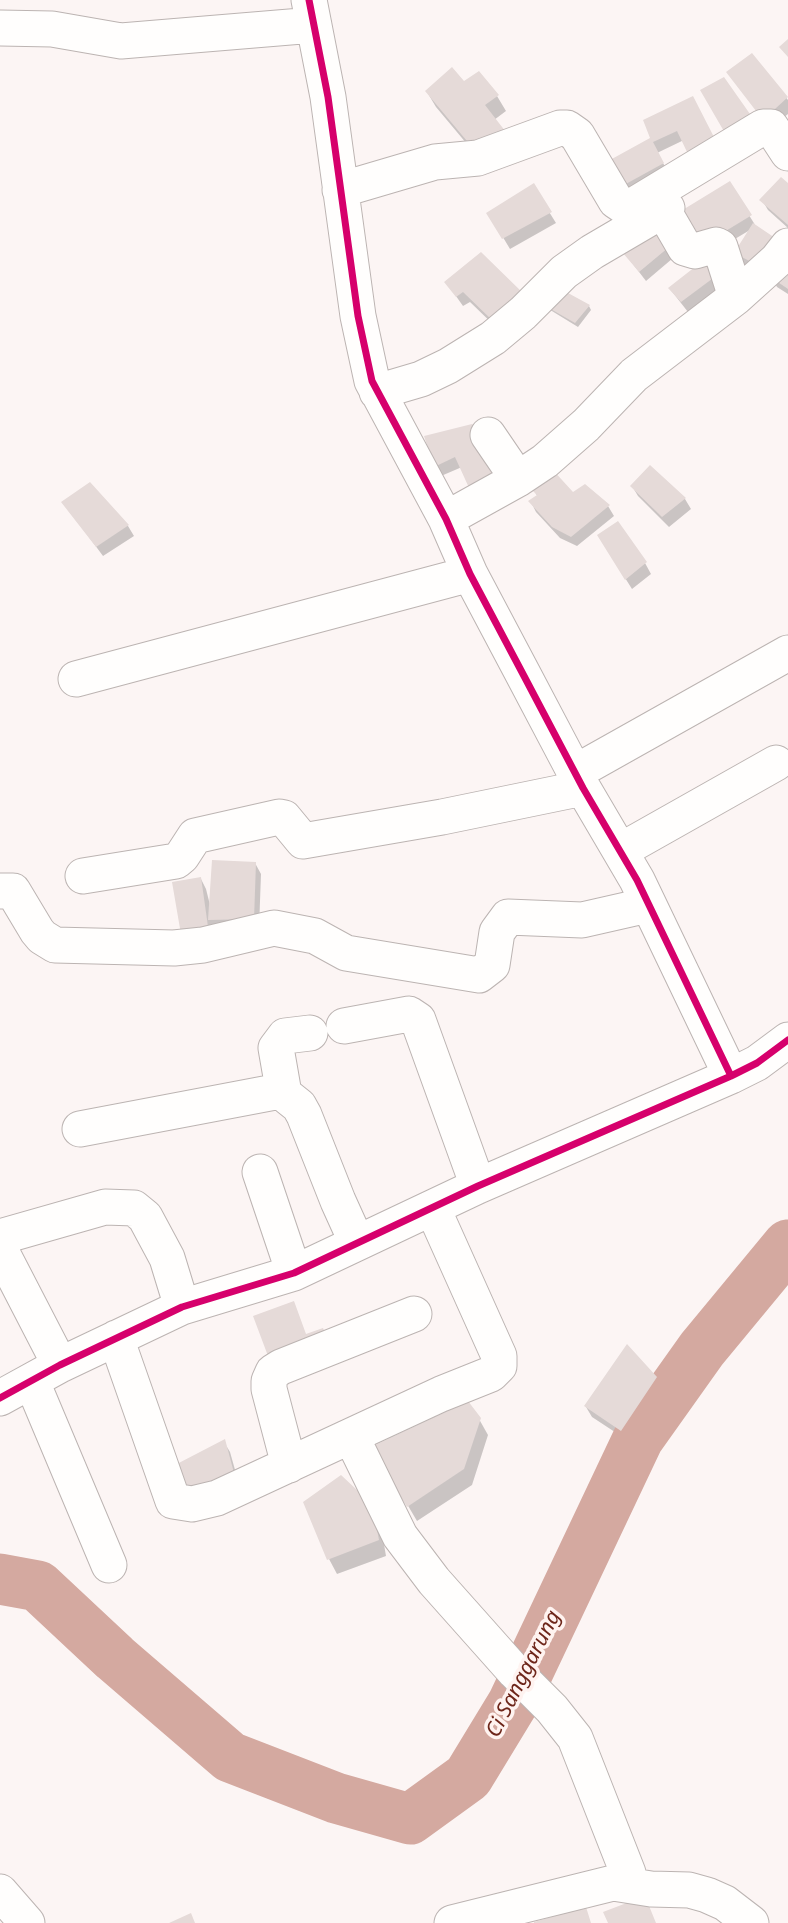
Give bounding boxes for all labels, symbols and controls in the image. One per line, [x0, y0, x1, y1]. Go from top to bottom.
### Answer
water label: Ci Sanggarung [481, 1606, 567, 1742]

